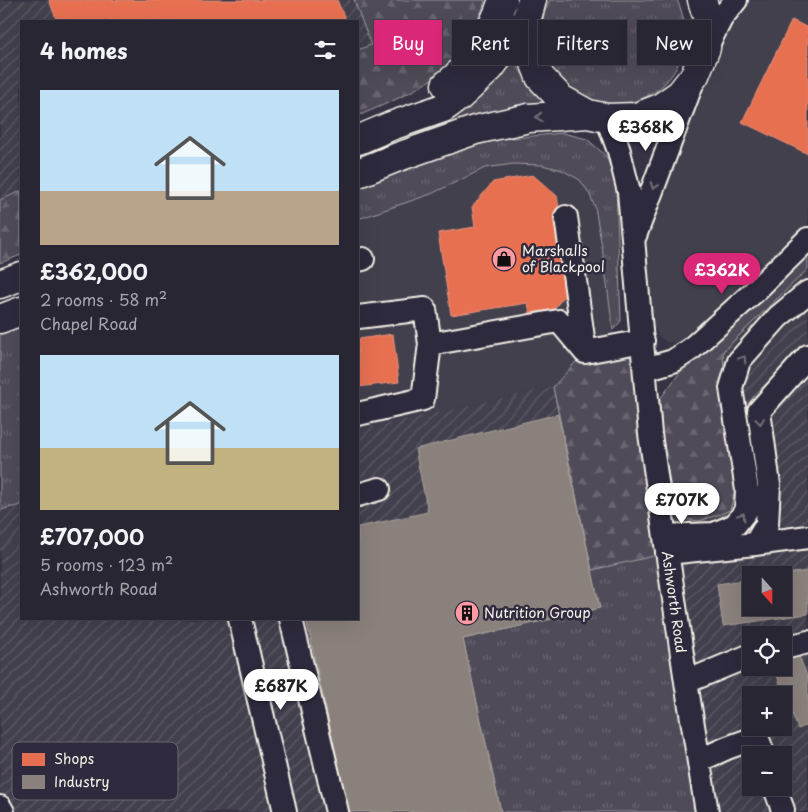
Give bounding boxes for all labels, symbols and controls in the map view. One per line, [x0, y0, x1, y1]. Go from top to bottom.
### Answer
chip: Buy [374, 20, 442, 65]
chip: Rent [452, 20, 528, 65]
chip: Filters [538, 20, 627, 65]
chip: New [637, 20, 711, 65]
text: 4 homes [40, 34, 127, 66]
icon: filters [311, 36, 339, 64]
pin: £368K [611, 110, 681, 152]
one-way arrow [535, 112, 543, 123]
text: £368K [618, 114, 674, 138]
icon: home [145, 123, 235, 213]
one-way arrow [650, 182, 660, 190]
place label: Marshalls of Blackpool [522, 240, 605, 277]
shop icon: Marshalls of Blackpool [491, 246, 517, 272]
pin: £362K [687, 252, 757, 295]
text: £362,000 [40, 255, 148, 287]
text: £362K [694, 257, 750, 281]
text: 2 rooms · 58 m² [40, 287, 167, 311]
text: Chapel Road [40, 311, 138, 335]
one-way arrow [737, 355, 746, 365]
icon: home [145, 388, 235, 478]
one-way arrow [755, 416, 765, 425]
pin: £707K [647, 482, 717, 525]
text: £707K [656, 487, 708, 511]
one-way arrow [735, 512, 745, 521]
text: £707,000 [40, 520, 144, 552]
street label: Ashworth Road [657, 549, 692, 654]
text: 5 rooms · 123 m² [40, 552, 173, 576]
north arrow [742, 566, 792, 616]
map controls [742, 566, 792, 796]
text: Ashworth Road [40, 576, 158, 600]
building icon: Nutrition Group [454, 600, 480, 626]
place label: Nutrition Group [484, 602, 591, 623]
button: locate [742, 626, 792, 676]
pin: £687K [246, 668, 316, 711]
text: £687K [255, 673, 307, 697]
button: + [742, 686, 792, 736]
legend [12, 742, 178, 800]
button: − [742, 746, 792, 796]
text: Shops [54, 748, 94, 769]
text: Industry [54, 771, 109, 792]

